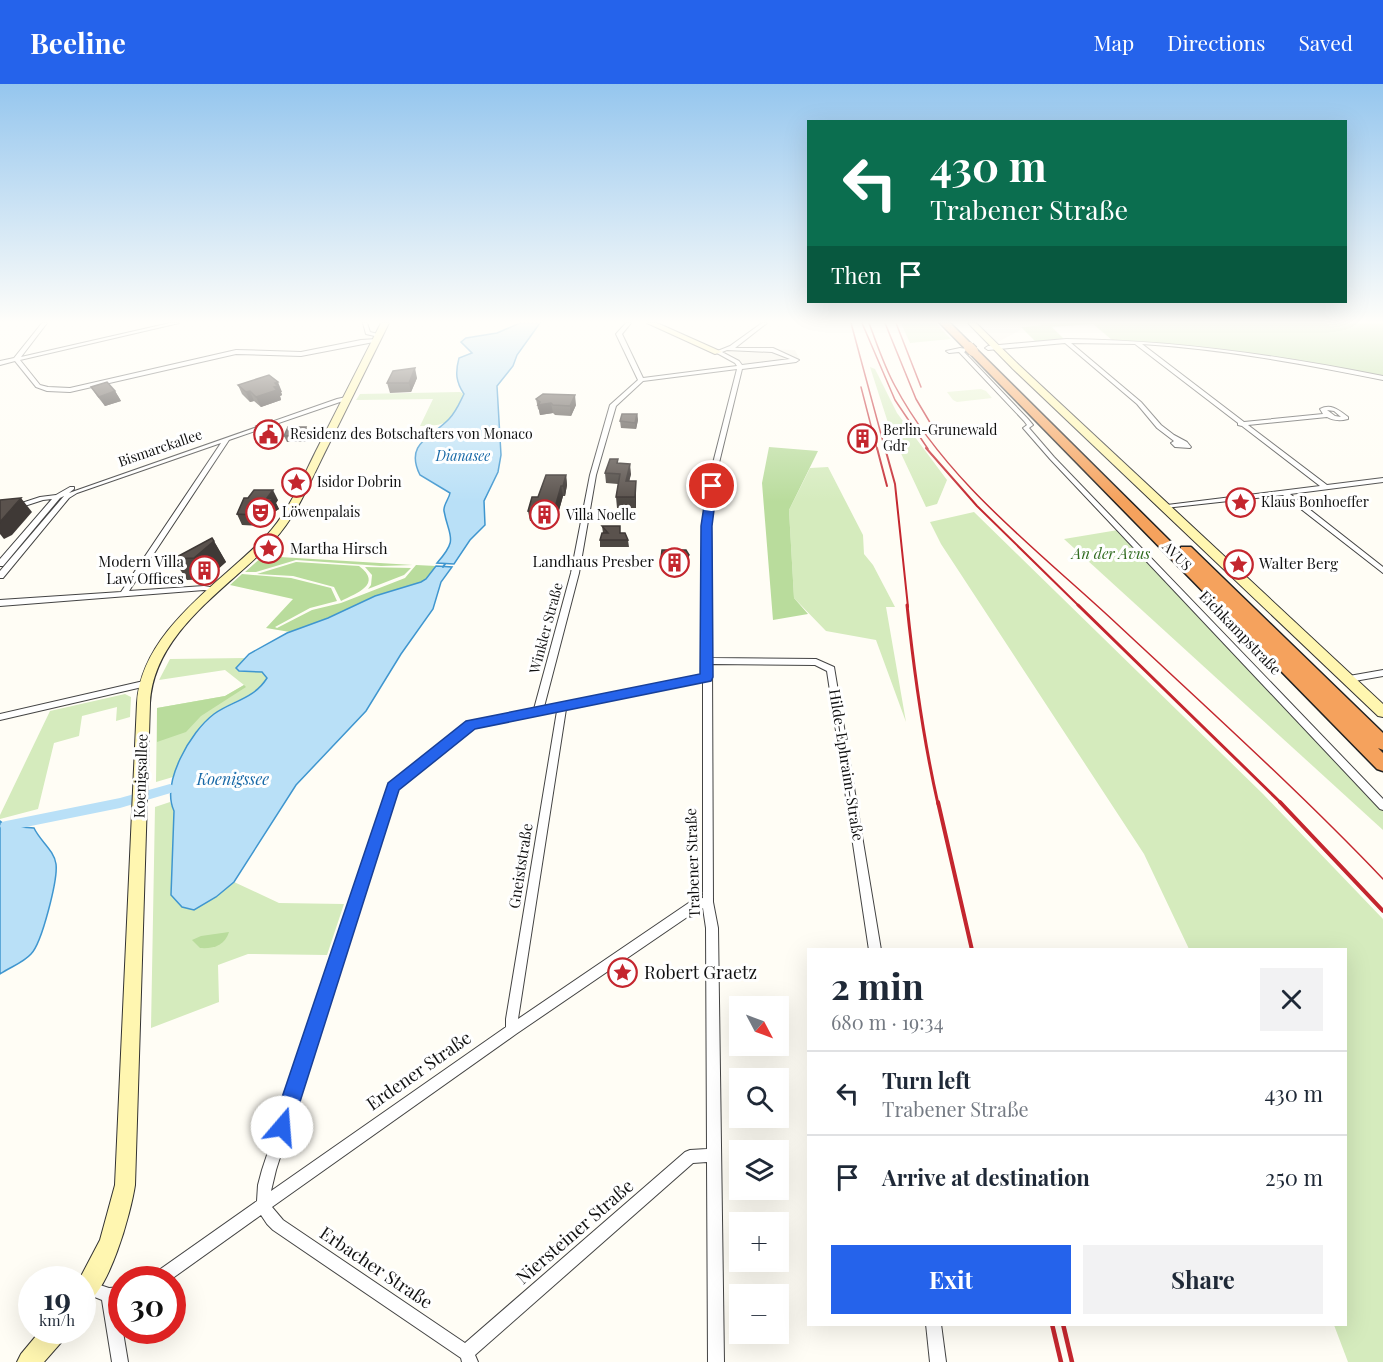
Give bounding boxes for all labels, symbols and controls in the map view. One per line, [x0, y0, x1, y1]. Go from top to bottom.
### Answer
text: Beeline [30, 24, 126, 61]
text: Map [1093, 28, 1134, 56]
text: Directions [1167, 28, 1265, 56]
text: Saved [1298, 28, 1353, 56]
text: 430 m [930, 137, 1047, 193]
icon: left [831, 144, 909, 222]
text: Trabener Straße [930, 191, 1128, 227]
icon: arrive [894, 258, 927, 291]
text: Then [831, 260, 882, 290]
public building icon: Residenz des Botschafters von Monaco [253, 418, 285, 450]
place label: Berlin-Grunewald Gdr [883, 420, 997, 455]
building icon: Berlin-Grunewald Gdr [846, 422, 878, 454]
street label: Bismarckallee [115, 424, 204, 471]
place label: Residenz des Botschafters von Monaco [290, 424, 533, 443]
water label: Dianasee [435, 446, 490, 465]
pin [686, 460, 737, 511]
place icon: Isidor Dobrin [280, 466, 312, 498]
icon: arrive [695, 469, 728, 502]
place label: Isidor Dobrin [317, 472, 402, 491]
place icon: Klaus Bonhoeffer [1224, 486, 1256, 518]
place label: Klaus Bonhoeffer [1261, 492, 1370, 511]
theatre icon: Löwenpalais [245, 496, 277, 528]
building icon: Villa Noelle [529, 499, 561, 531]
place label: Löwenpalais [282, 502, 360, 521]
place label: Villa Noelle [565, 505, 636, 524]
place icon: Martha Hirsch [253, 533, 285, 565]
street label: AVUS [1158, 536, 1196, 574]
place label: Martha Hirsch [290, 538, 388, 558]
park label: An der Avus [1070, 543, 1150, 563]
building icon: Landhaus Presber [659, 546, 691, 578]
place icon: Walter Berg [1222, 548, 1254, 580]
place label: Modern Villa Law Offices [98, 551, 185, 588]
place label: Landhaus Presber [532, 551, 654, 571]
place label: Walter Berg [1258, 553, 1338, 573]
building icon: Modern Villa Law Offices [189, 555, 221, 587]
street label: Winkler Straße [524, 580, 567, 676]
street label: Eichkampstraße [1195, 586, 1286, 679]
street label: Hilde-Ephraim-Straße [825, 688, 869, 842]
street label: Koenigsallee [129, 733, 151, 819]
water label: Koenigssee [196, 768, 269, 789]
street label: Trabener Straße [680, 808, 704, 918]
street label: Gneiststraße [503, 822, 537, 910]
place icon: Robert Graetz [607, 957, 639, 989]
place label: Robert Graetz [644, 960, 757, 984]
text: 2 min [831, 961, 924, 1009]
button: close [1260, 968, 1323, 1031]
north arrow [729, 996, 789, 1056]
map controls [729, 996, 789, 1344]
text: 680 m · 19:34 [831, 1008, 944, 1035]
street label: Erdener Straße [361, 1025, 476, 1115]
text: Turn left [882, 1065, 971, 1095]
button: search [729, 1068, 789, 1128]
icon: left [831, 1077, 864, 1110]
text: 430 m [1264, 1078, 1323, 1108]
position arrow [250, 1095, 314, 1159]
text: Trabener Straße [882, 1095, 1029, 1122]
button: layers [729, 1140, 789, 1200]
icon: arrive [831, 1161, 864, 1194]
text: Arrive at destination [882, 1162, 1090, 1192]
text: 250 m [1265, 1162, 1323, 1192]
street label: Niersteiner Straße [510, 1174, 638, 1289]
button: + [729, 1212, 789, 1272]
street label: Erbacher Straße [316, 1221, 438, 1314]
button: Exit [831, 1245, 1071, 1314]
button: Share [1083, 1245, 1323, 1314]
speed limit sign: 30 [108, 1266, 186, 1344]
text: 19 [43, 1278, 71, 1318]
button: − [729, 1284, 789, 1344]
text: km/h [39, 1310, 75, 1330]

